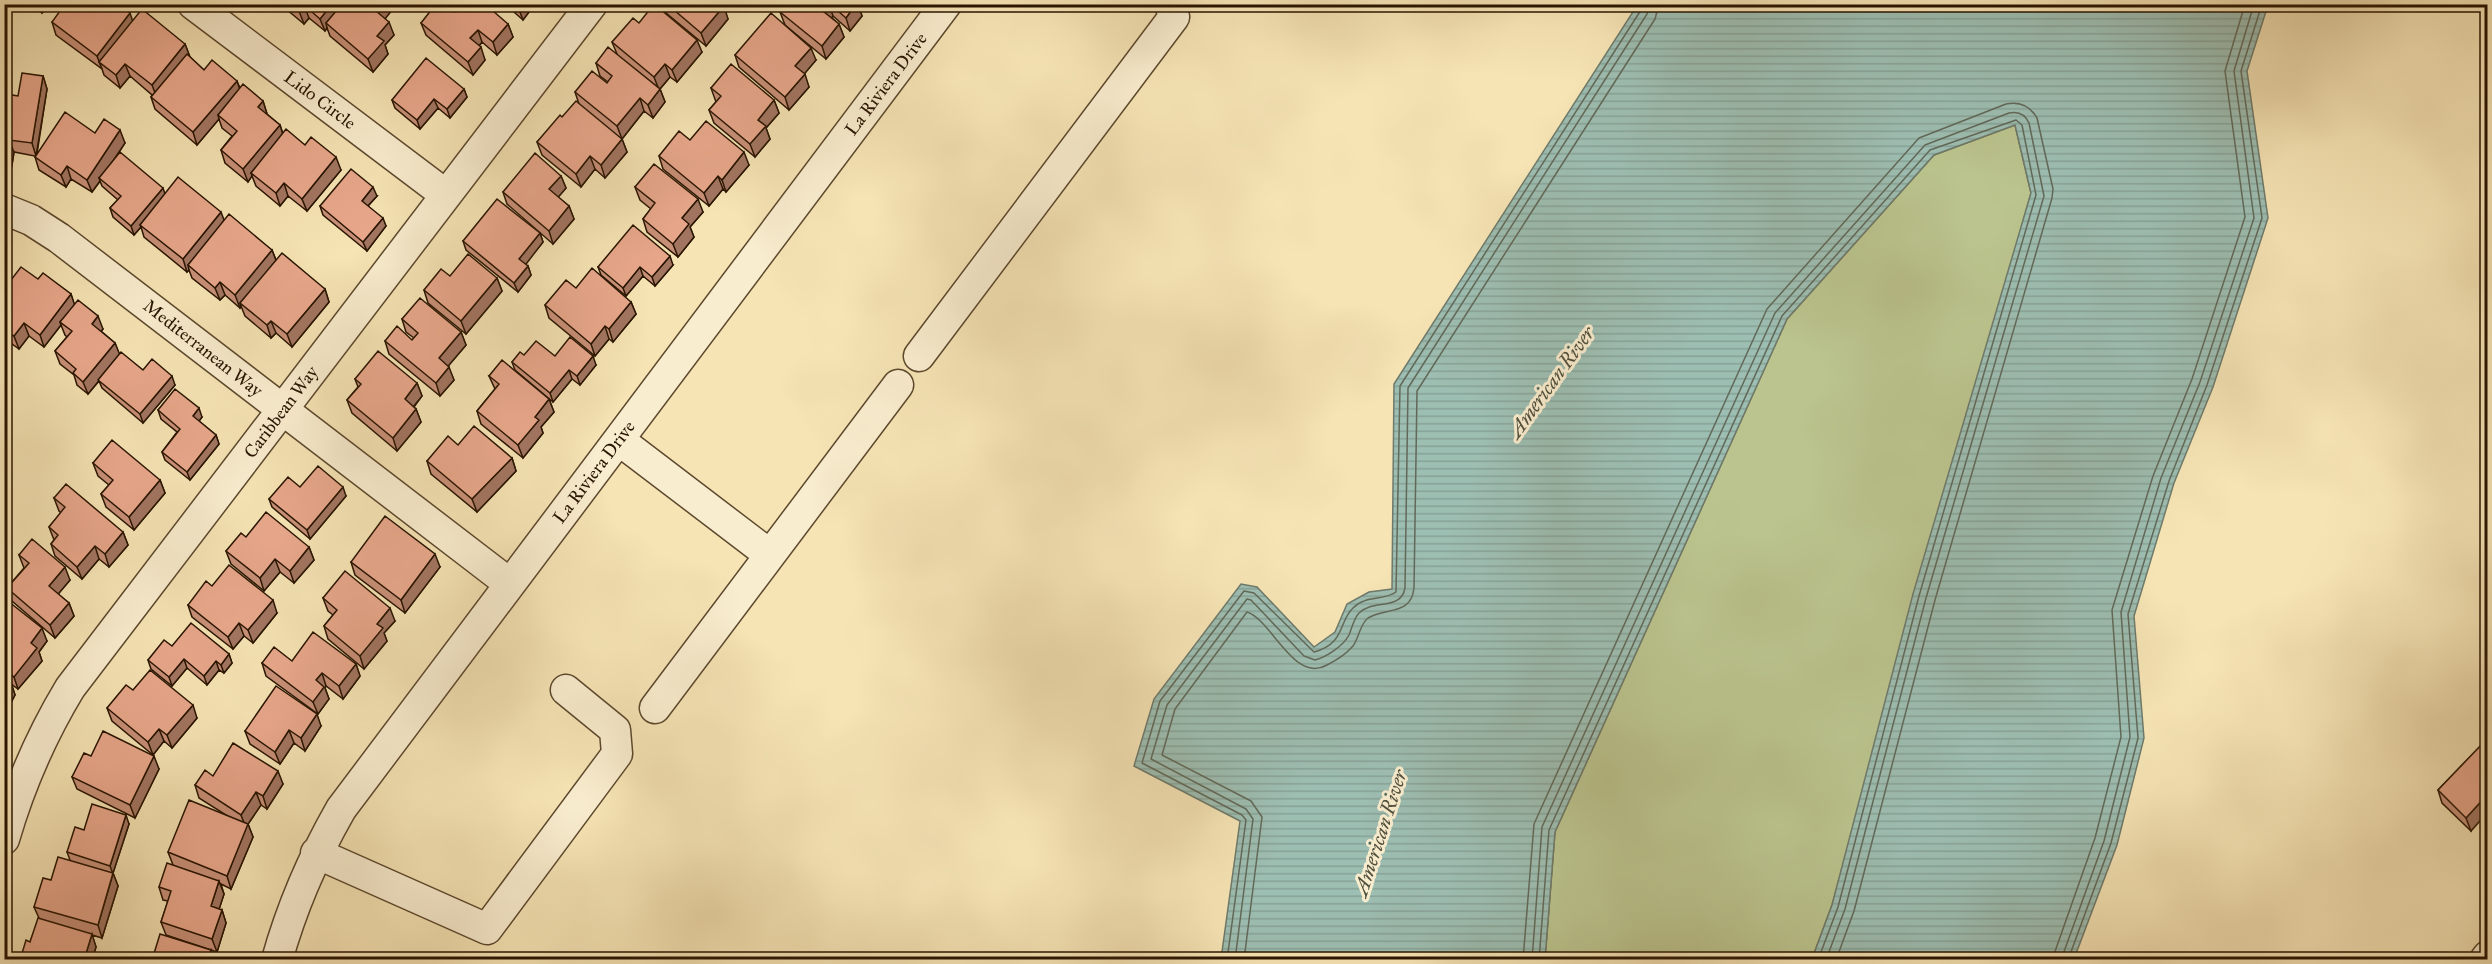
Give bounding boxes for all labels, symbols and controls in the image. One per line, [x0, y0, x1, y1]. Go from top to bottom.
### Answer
street label: La Riviera Drive [840, 28, 932, 140]
street label: Lido Circle [280, 66, 360, 134]
street label: Mediterranean Way [139, 295, 267, 402]
water label: American River [1501, 320, 1600, 444]
street label: Caribbean Way [239, 361, 323, 462]
street label: La Riviera Drive [548, 416, 640, 528]
water label: American River [1348, 765, 1412, 901]

